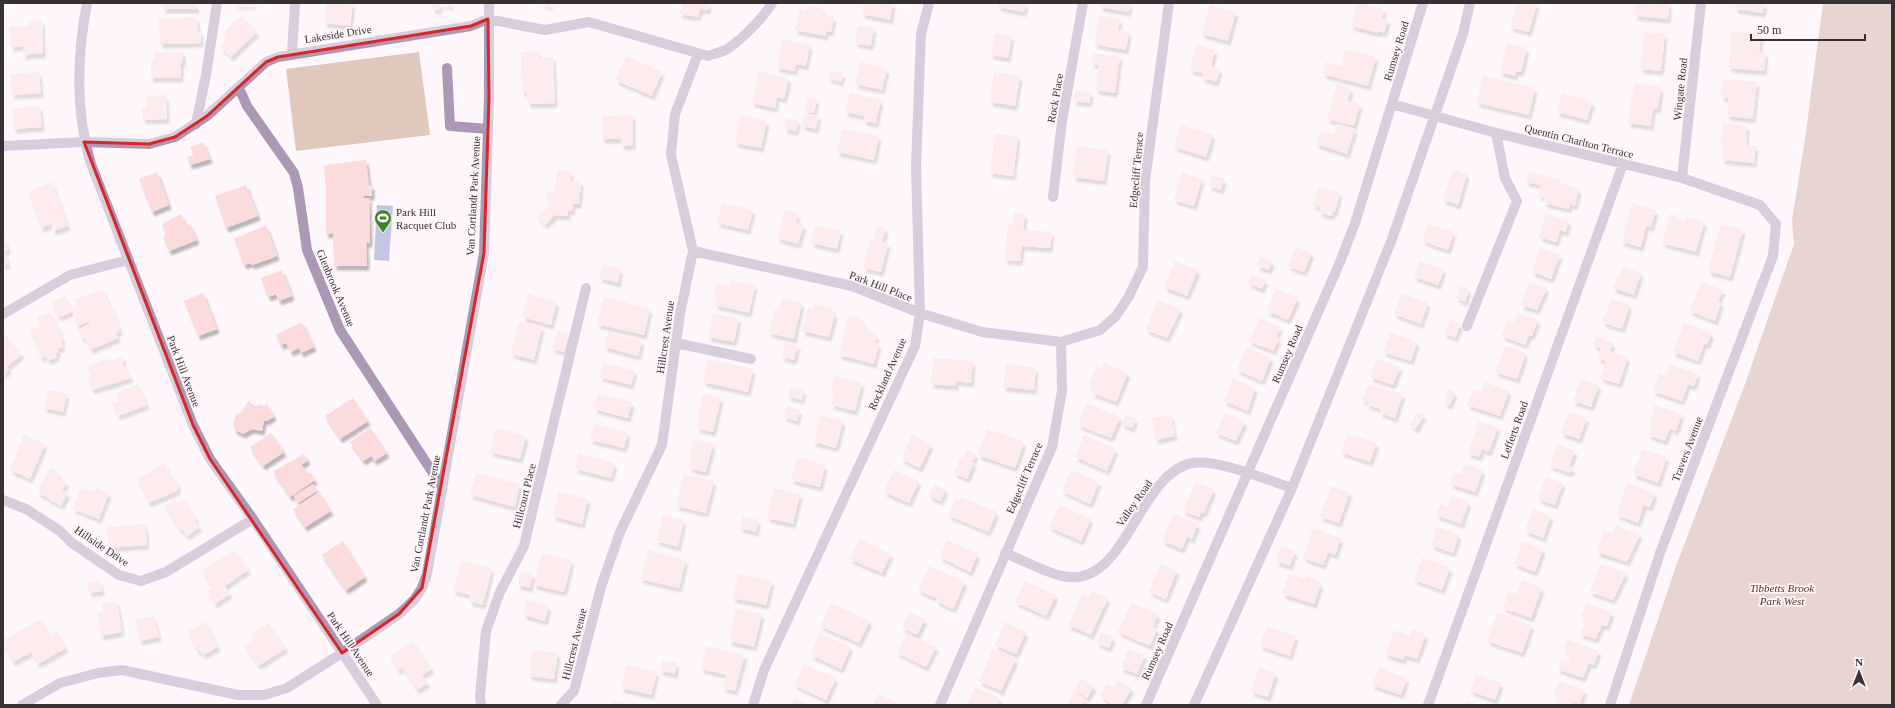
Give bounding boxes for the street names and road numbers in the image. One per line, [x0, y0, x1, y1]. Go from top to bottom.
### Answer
street label: Rumsey Road [1381, 19, 1411, 82]
street label: Lakeside Drive [304, 23, 372, 45]
street label: Wingate Road [1671, 57, 1689, 121]
street label: Rock Place [1045, 72, 1065, 124]
street label: Quentin Charlton Terrace [1523, 122, 1635, 160]
street label: Edgecliff Terrace [1127, 131, 1145, 208]
street label: Van Cortlandt Park Avenue [464, 136, 482, 256]
street label: Glenbrook Avenue [314, 248, 358, 328]
street label: Park Hill Place [848, 268, 914, 304]
street label: Hillcrest Avenue [654, 300, 676, 374]
street label: Rumsey Road [1269, 323, 1305, 385]
street label: Park Hill Avenue [165, 334, 203, 409]
street label: Rockland Avenue [866, 336, 908, 412]
street label: Lefferts Road [1498, 399, 1530, 461]
street label: Travers Avenue [1669, 415, 1705, 483]
street label: Edgecliff Terrace [1004, 441, 1044, 515]
street label: Van Cortlandt Park Avenue [408, 454, 442, 574]
street label: Hillcourt Place [510, 462, 538, 530]
street label: Valley Road [1114, 477, 1155, 529]
street label: Hillside Drive [73, 524, 131, 569]
street label: Hillcrest Avenue [559, 607, 589, 681]
street label: Park Hill Avenue [325, 609, 377, 679]
street label: Rumsey Road [1139, 620, 1175, 682]

